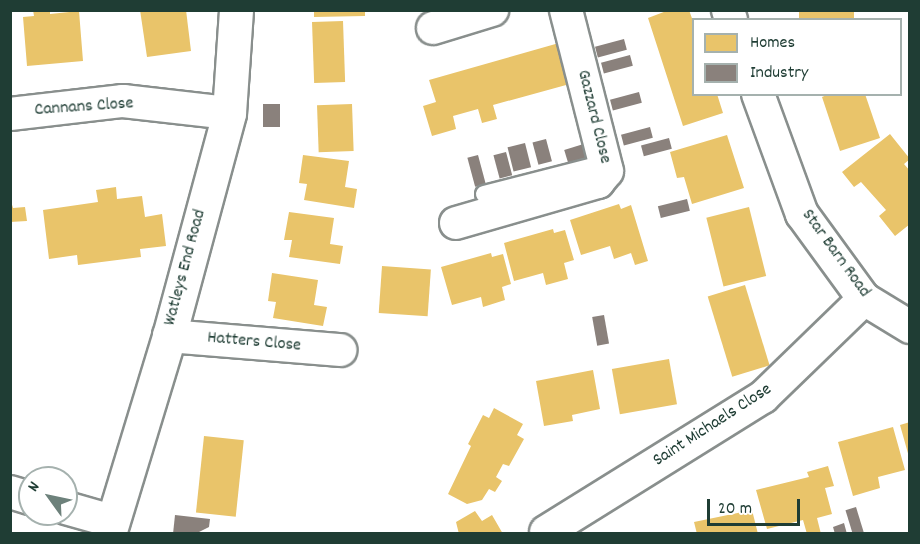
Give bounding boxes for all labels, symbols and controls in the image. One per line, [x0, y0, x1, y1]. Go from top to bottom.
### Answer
legend [692, 18, 902, 96]
text: Homes [750, 31, 795, 56]
text: Industry [750, 61, 808, 86]
street label: Gazzard Close [571, 68, 615, 166]
street label: Cannans Close [34, 94, 134, 122]
street label: Star Barn Road [796, 206, 874, 302]
street label: Watleys End Road [160, 208, 212, 328]
street label: Hatters Close [206, 328, 302, 358]
street label: Saint Michaels Close [650, 380, 776, 472]
north arrow [18, 466, 78, 526]
text: N [22, 477, 46, 497]
scale bar [710, 487, 803, 525]
text: 20 m [718, 497, 752, 522]

